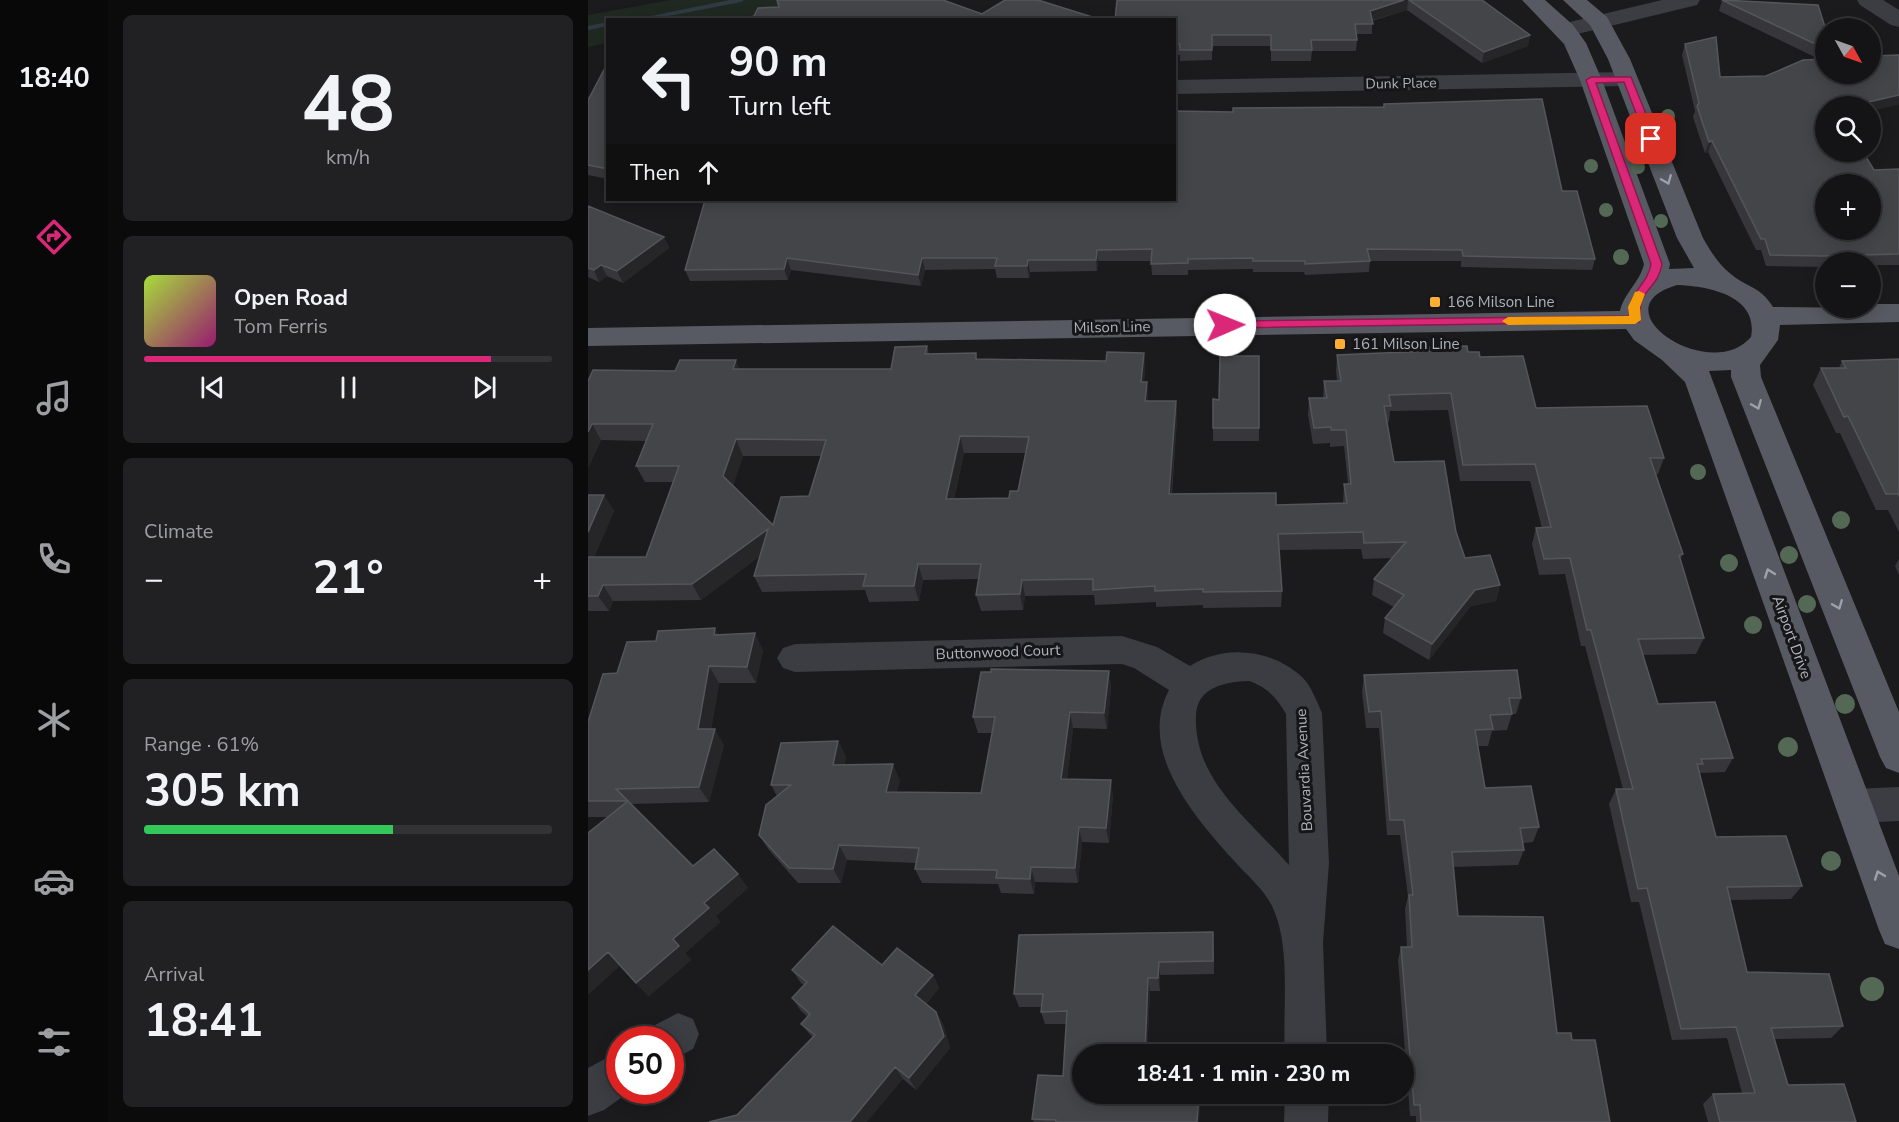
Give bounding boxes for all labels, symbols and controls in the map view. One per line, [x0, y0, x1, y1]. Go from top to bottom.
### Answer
north arrow [1815, 18, 1881, 84]
map controls [1815, 18, 1881, 318]
text: 90 m [729, 34, 828, 91]
icon: left [630, 42, 708, 120]
text: 48 [301, 51, 395, 158]
text: 18:40 [18, 60, 90, 97]
street label: Dunk Place [1365, 73, 1437, 94]
text: Turn left [729, 88, 830, 125]
button: search [1815, 96, 1881, 162]
pin [1625, 113, 1676, 164]
icon: arrive [1634, 122, 1667, 155]
text: km/h [326, 144, 370, 171]
icon: ahead [692, 156, 725, 189]
text: Then [630, 158, 680, 188]
one-way arrow [1660, 173, 1672, 184]
button: + [1815, 174, 1881, 240]
icon: directions [33, 216, 75, 258]
button: − [1815, 252, 1881, 318]
text: Open Road [234, 283, 348, 313]
place label: 166 Milson Line [1447, 292, 1555, 312]
position arrow [1193, 293, 1257, 357]
marker: 166 Milson Line [1428, 295, 1442, 309]
text: Tom Ferris [234, 313, 328, 340]
street label: Milson Line [1073, 316, 1151, 338]
place label: 161 Milson Line [1352, 334, 1460, 354]
marker: 161 Milson Line [1333, 337, 1347, 351]
icon: previous [196, 371, 229, 404]
icon: pause [332, 371, 365, 404]
icon: next [468, 371, 501, 404]
icon: music [33, 377, 75, 419]
one-way arrow [1750, 399, 1762, 410]
text: Climate [144, 518, 213, 545]
icon: phone [33, 538, 75, 580]
text: 21° [312, 548, 384, 609]
text: − [144, 557, 164, 602]
text: + [532, 557, 552, 602]
one-way arrow [1764, 568, 1776, 579]
street label: Airport Drive [1768, 593, 1816, 681]
one-way arrow [1831, 599, 1843, 610]
street label: Buttonwood Court [935, 640, 1061, 664]
icon: climate [33, 699, 75, 741]
street label: Bouvardia Avenue [1291, 708, 1317, 832]
text: Range · 61% [144, 731, 259, 758]
text: 305 km [144, 761, 301, 822]
icon: car [33, 860, 75, 902]
one-way arrow [1874, 870, 1886, 881]
text: Arrival [144, 961, 204, 988]
text: 18:41 [144, 991, 263, 1052]
icon: filters [33, 1021, 75, 1063]
speed limit sign: 50 [606, 1026, 684, 1104]
text: 18:41 · 1 min · 230 m [1136, 1059, 1350, 1089]

